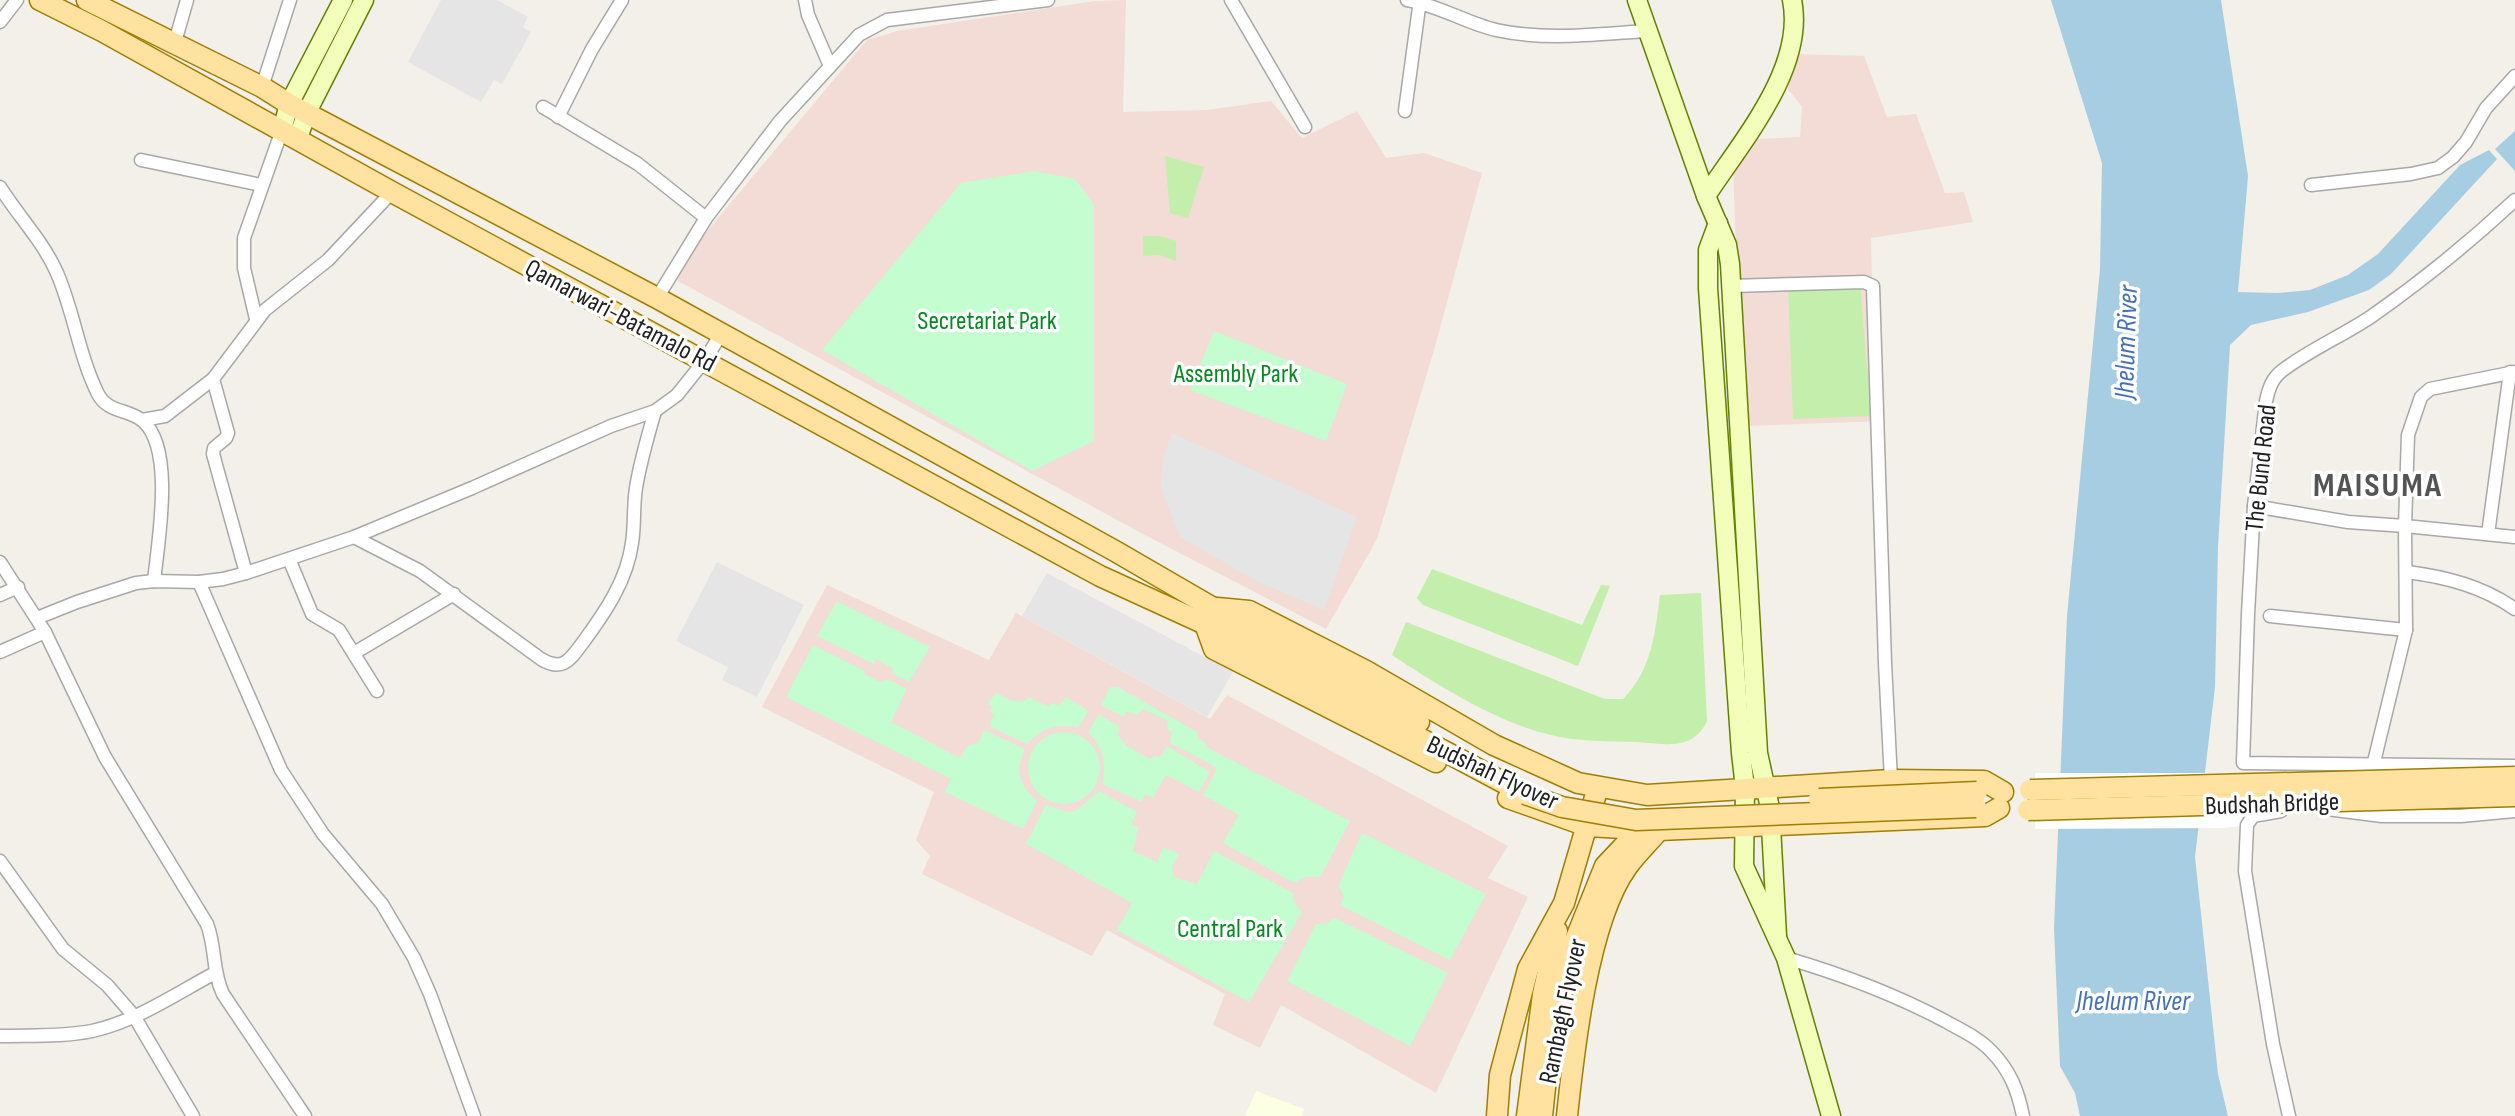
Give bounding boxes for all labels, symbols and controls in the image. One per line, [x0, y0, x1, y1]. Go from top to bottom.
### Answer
street label: Qamarwari-Batamalo Rd [520, 253, 721, 380]
water label: Jhelum River [2108, 284, 2145, 401]
park label: Secretariat Park [917, 306, 1057, 337]
park label: Assembly Park [1173, 359, 1298, 390]
street label: The Bund Road [2239, 403, 2284, 533]
district label: MAISUMA [2313, 465, 2443, 506]
street label: Budshah Flyover [1422, 729, 1564, 818]
street label: Budshah Bridge [2204, 787, 2340, 822]
park label: Central Park [1177, 914, 1283, 945]
street label: Rambagh Flyover [1533, 935, 1594, 1087]
water label: Jhelum River [2074, 985, 2191, 1018]

